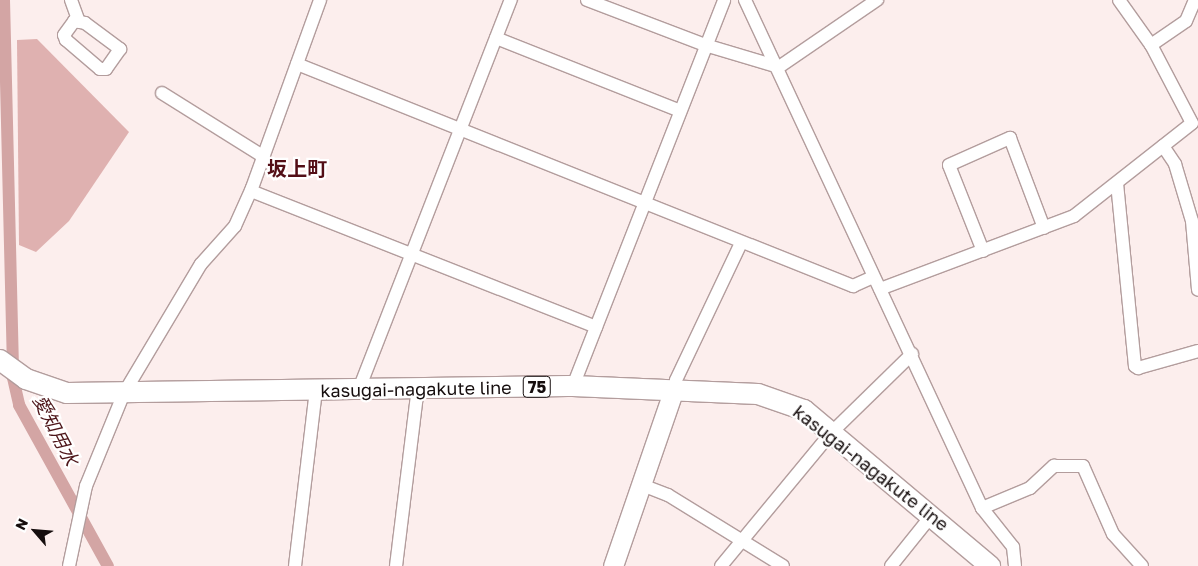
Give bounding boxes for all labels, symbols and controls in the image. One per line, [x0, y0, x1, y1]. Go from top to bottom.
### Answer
district label: 坂上町 [267, 156, 327, 180]
road number: 75 [522, 374, 552, 401]
street label: kasugai-nagakute line [320, 377, 512, 401]
water label: 愛知用水 [29, 391, 83, 469]
street label: kasugai-nagakute line [789, 401, 953, 535]
north arrow [10, 506, 60, 556]
text: N [11, 515, 31, 533]

